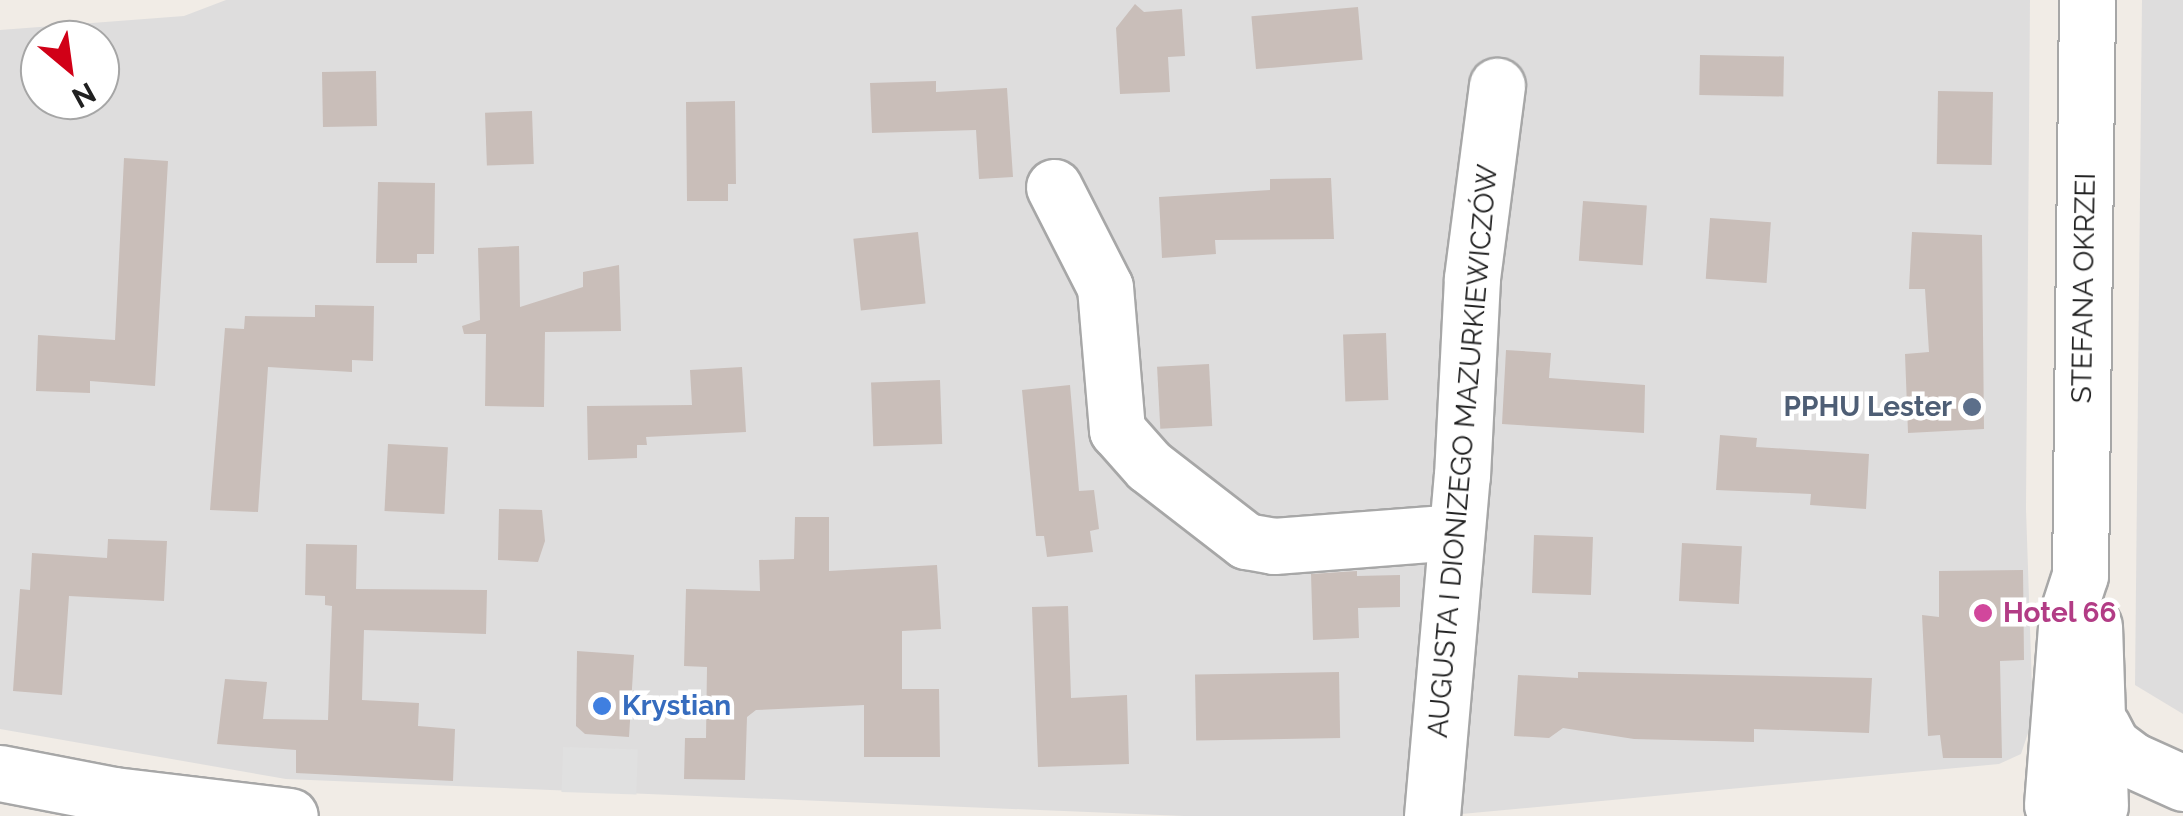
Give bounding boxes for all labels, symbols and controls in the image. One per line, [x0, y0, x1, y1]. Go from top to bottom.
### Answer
north arrow [20, 20, 120, 120]
text: N [66, 75, 101, 115]
street label: AUGUSTA I DIONIZEGO MAZURKIEWICZÓW [1421, 162, 1505, 740]
street label: STEFANA OKRZEI [2065, 172, 2103, 404]
place label: PPHU Lester [1784, 390, 1952, 424]
marker: PPHU Lester [1961, 396, 1983, 418]
place label: Hotel 66 [2003, 596, 2117, 630]
marker: Hotel 66 [1972, 602, 1994, 624]
place label: Krystian [622, 689, 731, 723]
marker: Krystian [591, 695, 613, 717]

